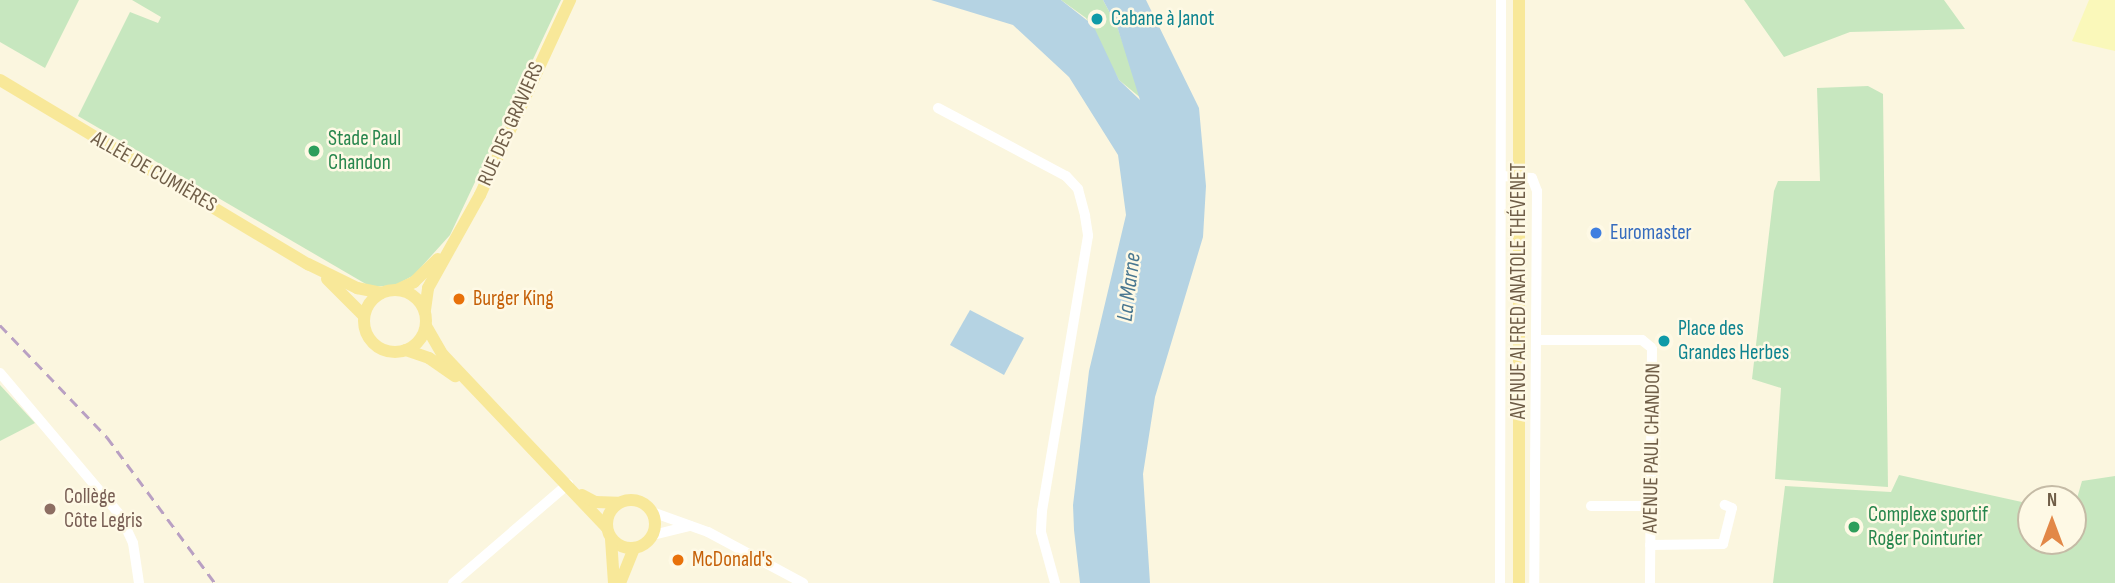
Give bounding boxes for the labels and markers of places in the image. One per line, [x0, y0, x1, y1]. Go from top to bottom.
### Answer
place label: Cabane à Janot [1111, 6, 1214, 32]
marker: Cabane à Janot [1089, 11, 1105, 27]
place label: Stade Paul Chandon [328, 126, 401, 176]
marker: Stade Paul Chandon [306, 143, 322, 159]
place label: Euromaster [1610, 220, 1692, 246]
marker: Euromaster [1588, 225, 1604, 241]
place label: Burger King [473, 286, 554, 312]
marker: Burger King [451, 291, 467, 307]
place label: Place des Grandes Herbes [1678, 316, 1789, 366]
marker: Place des Grandes Herbes [1656, 333, 1672, 349]
place label: Collège Côte Legris [64, 484, 143, 534]
marker: Collège Côte Legris [42, 501, 58, 517]
place label: Complexe sportif Roger Pointurier [1868, 502, 1988, 552]
marker: Complexe sportif Roger Pointurier [1846, 519, 1862, 535]
place label: McDonald's [692, 547, 772, 573]
marker: McDonald's [670, 552, 686, 568]

